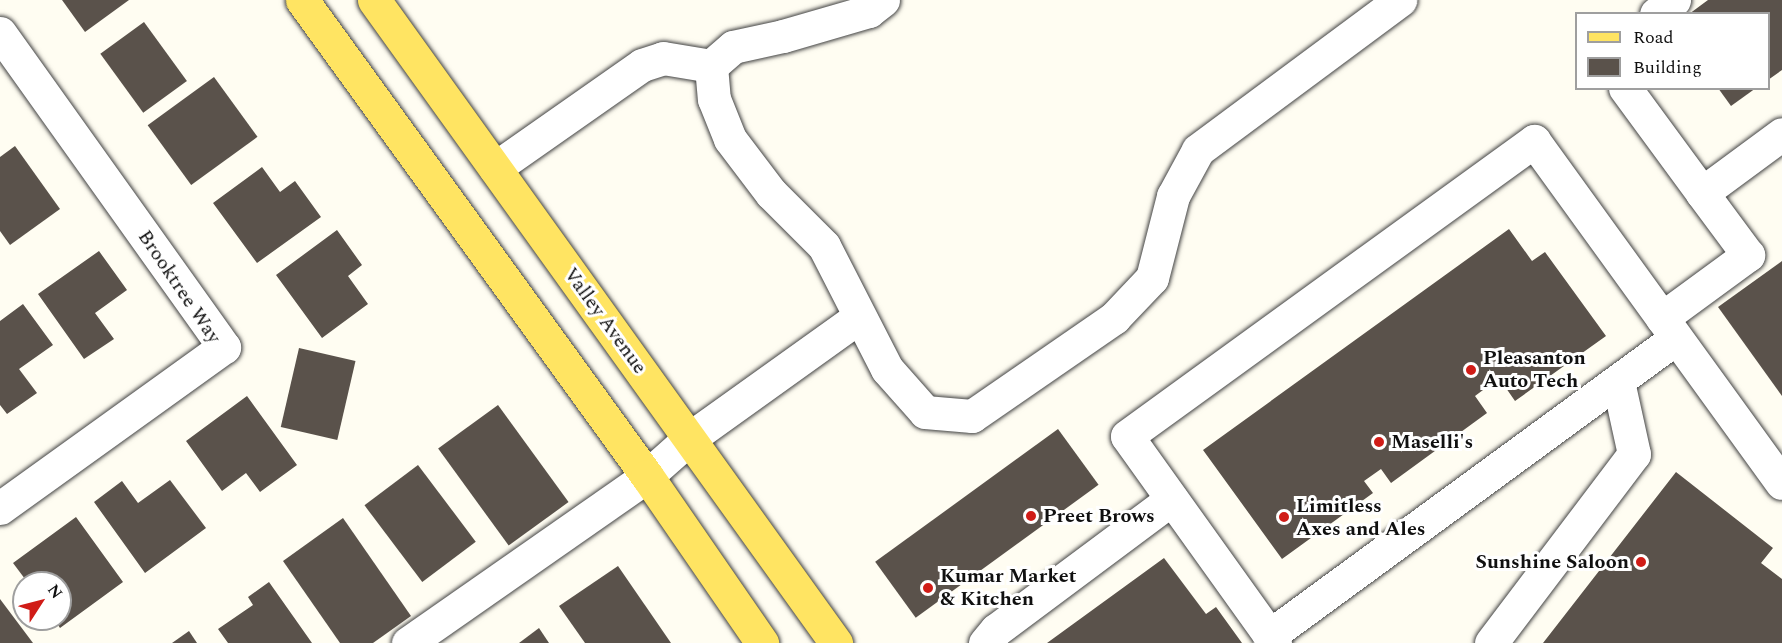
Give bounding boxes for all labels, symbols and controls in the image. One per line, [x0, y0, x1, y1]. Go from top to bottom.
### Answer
legend [1575, 12, 1770, 90]
text: Road [1633, 24, 1674, 51]
text: Building [1633, 54, 1702, 81]
street label: Brooktree Way [132, 226, 226, 348]
street label: Valley Avenue [558, 263, 652, 379]
place label: Pleasanton Auto Tech [1483, 346, 1586, 393]
marker: Pleasanton Auto Tech [1464, 363, 1478, 377]
place label: Maselli's [1391, 430, 1473, 454]
marker: Maselli's [1372, 435, 1386, 449]
place label: Limitless Axes and Ales [1296, 494, 1426, 541]
place label: Preet Brows [1043, 504, 1155, 528]
marker: Preet Brows [1024, 509, 1038, 523]
marker: Limitless Axes and Ales [1277, 510, 1291, 524]
place label: Sunshine Saloon [1476, 550, 1629, 574]
marker: Sunshine Saloon [1634, 555, 1648, 569]
place label: Kumar Market & Kitchen [940, 564, 1076, 611]
north arrow [12, 571, 72, 631]
text: N [41, 579, 68, 604]
marker: Kumar Market & Kitchen [921, 581, 935, 595]

